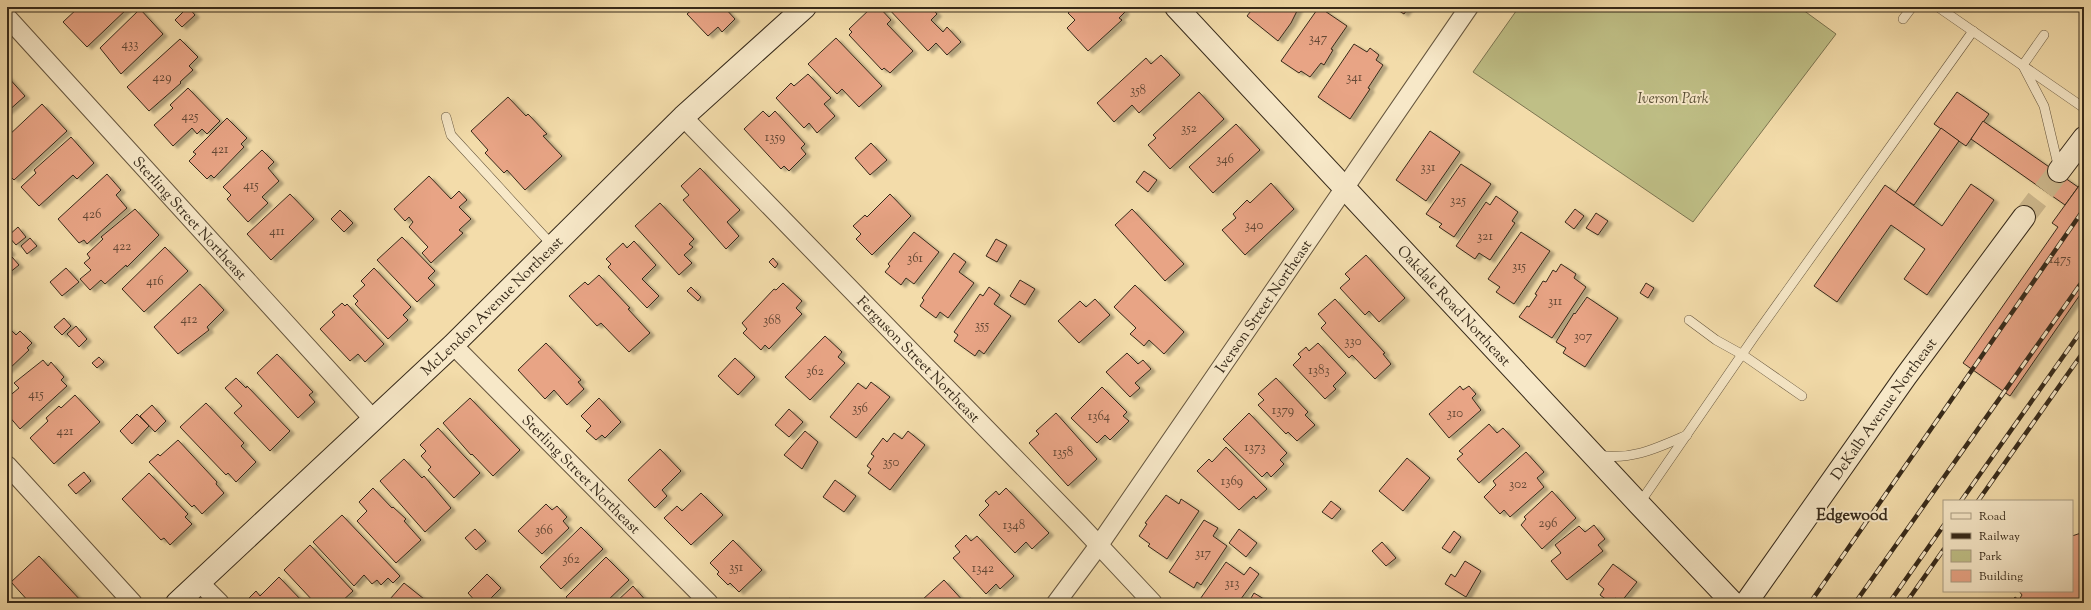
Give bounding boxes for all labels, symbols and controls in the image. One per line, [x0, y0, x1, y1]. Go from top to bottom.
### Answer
house number: 347 [1309, 30, 1328, 48]
house number: 433 [121, 36, 139, 54]
house number: 429 [153, 69, 171, 87]
house number: 341 [1346, 69, 1363, 87]
house number: 358 [1130, 82, 1146, 100]
park label: Iverson Park [1638, 89, 1709, 110]
house number: 425 [181, 108, 199, 126]
house number: 352 [1181, 120, 1197, 138]
house number: 1359 [765, 129, 785, 147]
house number: 421 [211, 141, 229, 159]
house number: 346 [1216, 151, 1234, 169]
street label: Sterling Street Northeast [127, 153, 251, 286]
house number: 331 [1421, 159, 1436, 177]
house number: 415 [243, 177, 259, 195]
house number: 325 [1450, 192, 1466, 210]
house number: 426 [82, 206, 102, 224]
house number: 340 [1245, 217, 1263, 235]
house number: 411 [269, 223, 285, 241]
house number: 321 [1477, 228, 1493, 246]
street label: McLendon Avenue Northeast [417, 232, 569, 381]
street label: Iverson Street Northeast [1211, 236, 1318, 378]
house number: 422 [113, 238, 131, 256]
street label: Oakdale Road Northeast [1391, 241, 1515, 372]
house number: 361 [907, 250, 924, 268]
house number: 1475 [2049, 251, 2072, 269]
house number: 315 [1512, 258, 1527, 276]
house number: 416 [146, 273, 164, 291]
street label: Ferguson Street Northeast [851, 292, 984, 428]
house number: 311 [1548, 293, 1563, 311]
house number: 412 [180, 311, 198, 329]
house number: 368 [763, 312, 781, 330]
house number: 355 [975, 317, 990, 335]
house number: 307 [1574, 328, 1593, 346]
house number: 330 [1344, 333, 1362, 351]
street label: DeKalb Avenue Northeast [1827, 334, 1943, 485]
house number: 1383 [1308, 362, 1330, 380]
house number: 362 [806, 363, 824, 381]
house number: 415 [28, 386, 44, 404]
house number: 356 [852, 400, 868, 418]
house number: 1379 [1272, 402, 1294, 420]
house number: 310 [1447, 405, 1463, 423]
house number: 1364 [1088, 408, 1111, 426]
street label: Sterling Street Northeast [516, 411, 644, 540]
house number: 421 [56, 423, 74, 441]
house number: 1373 [1244, 439, 1266, 457]
house number: 1358 [1053, 444, 1073, 462]
house number: 350 [883, 454, 899, 472]
house number: 1369 [1221, 473, 1243, 491]
house number: 302 [1509, 476, 1527, 494]
legend [1943, 500, 2073, 592]
district label: Edgewood [1816, 505, 1889, 528]
text: Road [1979, 508, 2006, 526]
house number: 296 [1539, 515, 1557, 533]
house number: 1348 [1003, 517, 1025, 535]
house number: 366 [535, 522, 553, 540]
text: Railway [1979, 528, 2020, 546]
house number: 317 [1195, 545, 1212, 563]
text: Park [1979, 548, 2002, 566]
house number: 362 [562, 551, 580, 569]
house number: 351 [729, 559, 744, 577]
house number: 1342 [972, 560, 994, 578]
text: Building [1979, 568, 2023, 586]
house number: 313 [1225, 575, 1239, 593]

